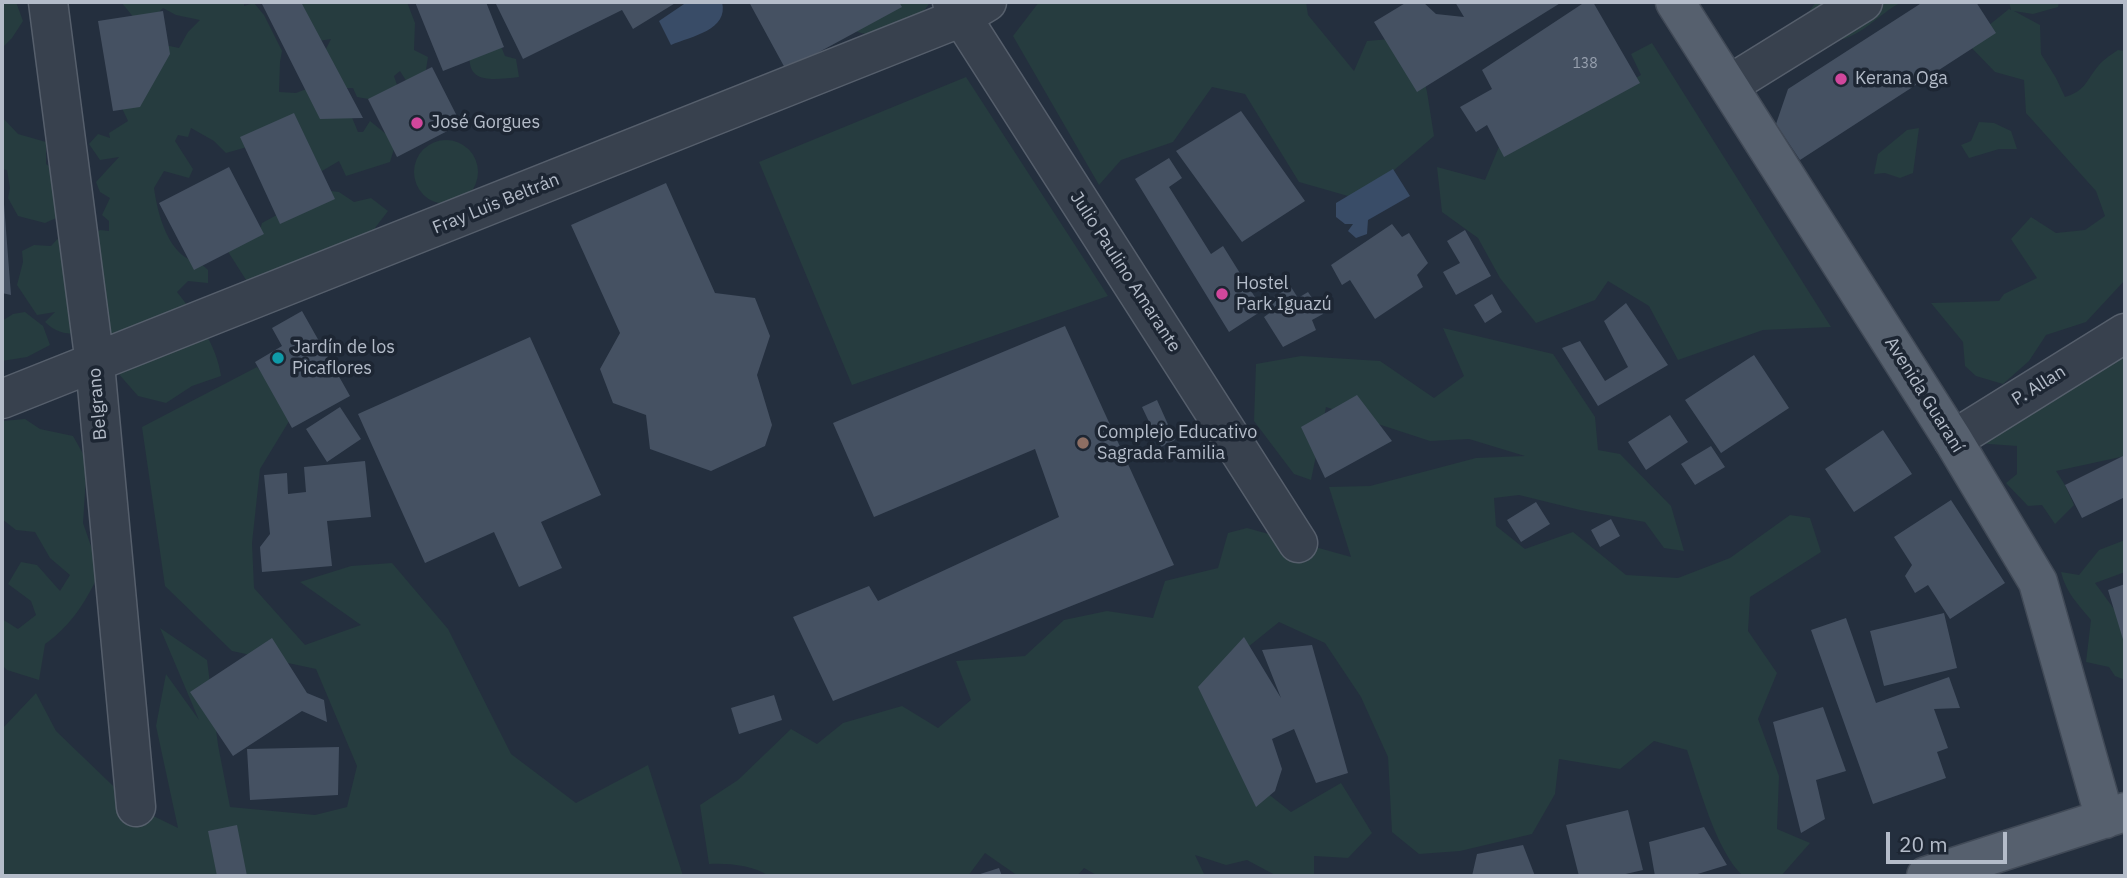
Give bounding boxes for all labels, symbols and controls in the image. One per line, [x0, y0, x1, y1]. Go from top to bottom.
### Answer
house number: 138 [1572, 56, 1598, 72]
place label: Kerana Oga [1855, 68, 1948, 90]
marker: Kerana Oga [1833, 71, 1849, 87]
place label: José Gorgues [431, 112, 540, 134]
marker: José Gorgues [409, 115, 425, 131]
street label: Fray Luis Beltrán [430, 169, 562, 239]
street label: Julio Paulino Amarante [1065, 188, 1185, 356]
place label: Hostel Park Iguazú [1236, 273, 1332, 316]
marker: Hostel Park Iguazú [1214, 286, 1230, 302]
street label: Avenida Guaraní [1880, 333, 1968, 457]
place label: Jardín de los Picaflores [292, 337, 395, 380]
marker: Jardín de los Picaflores [270, 350, 286, 366]
street label: P. Allan [2008, 361, 2070, 411]
street label: Belgrano [84, 367, 112, 441]
place label: Complejo Educativo Sagrada Familia [1097, 422, 1257, 464]
marker: Complejo Educativo Sagrada Familia [1075, 435, 1091, 451]
scale bar [1889, 818, 2010, 862]
text: 20 m [1899, 830, 1948, 858]

